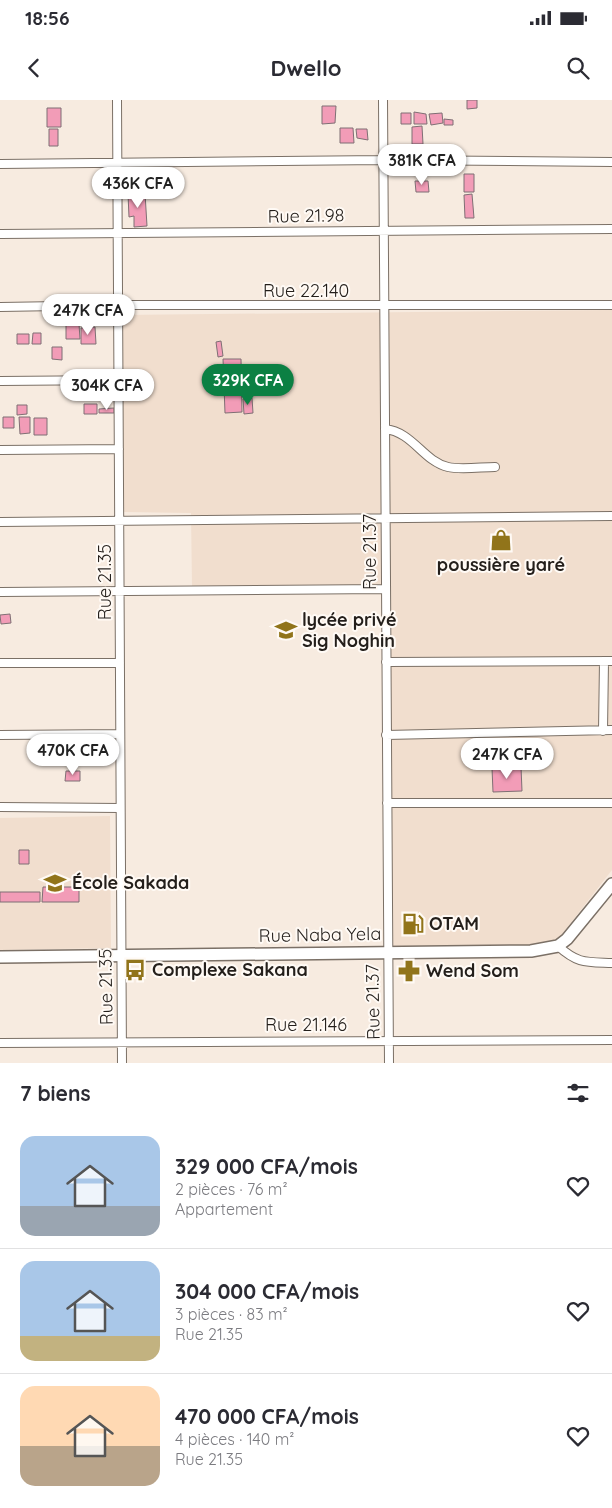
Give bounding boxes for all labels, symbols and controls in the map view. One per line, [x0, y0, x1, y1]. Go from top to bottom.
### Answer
text: 18:56 [25, 6, 69, 30]
icon: back [20, 54, 48, 82]
text: Dwello [271, 54, 342, 82]
icon: search [564, 54, 592, 82]
pin: 381K CFA [370, 144, 474, 186]
text: 381K CFA [388, 150, 456, 170]
pin: 436K CFA [86, 166, 190, 209]
text: 436K CFA [103, 173, 173, 193]
street label: Rue 21.98 [267, 203, 345, 228]
street label: Rue 22.140 [263, 279, 349, 302]
pin: 247K CFA [36, 294, 140, 336]
text: 247K CFA [53, 300, 123, 320]
pin: 329K CFA [196, 364, 300, 406]
pin: 304K CFA [55, 368, 159, 411]
text: 329K CFA [213, 370, 283, 390]
text: 304K CFA [71, 375, 143, 395]
street label: Rue 21.37 [358, 514, 381, 590]
shop icon: poussière yaré [488, 527, 514, 553]
street label: Rue 21.35 [93, 544, 116, 620]
place label: poussière yaré [437, 553, 565, 576]
place label: lycée privé Sig Noghin [302, 608, 397, 652]
school or university icon: lycée privé Sig Noghin [273, 617, 299, 643]
pin: 470K CFA [21, 734, 125, 776]
pin: 247K CFA [455, 738, 559, 780]
text: 470K CFA [37, 740, 109, 760]
text: 247K CFA [472, 744, 542, 764]
school or university icon: École Sakada [42, 870, 68, 896]
place label: École Sakada [72, 871, 189, 894]
fuel station icon: OTAM [400, 911, 426, 937]
place label: OTAM [429, 912, 479, 935]
street label: Rue Naba Yela [259, 922, 381, 947]
street label: Rue 21.35 [93, 949, 118, 1025]
bus stop icon: Complexe Sakana [122, 957, 148, 983]
place label: Complexe Sakana [152, 958, 308, 981]
pharmacy icon: Wend Som [396, 958, 422, 984]
place label: Wend Som [426, 959, 519, 982]
street label: Rue 21.37 [360, 964, 385, 1040]
street label: Rue 21.146 [265, 1013, 347, 1036]
icon: filters [564, 1079, 592, 1107]
text: 7 biens [20, 1080, 91, 1106]
text: 329 000 CFA/mois [175, 1153, 358, 1179]
icon: home [60, 1156, 120, 1216]
icon: heart [564, 1172, 592, 1200]
text: 2 pièces · 76 m² [175, 1179, 287, 1199]
text: Appartement [175, 1199, 273, 1219]
text: 304 000 CFA/mois [175, 1278, 359, 1304]
icon: home [60, 1281, 120, 1341]
icon: heart [564, 1297, 592, 1325]
text: 3 pièces · 83 m² [175, 1304, 288, 1324]
text: Rue 21.35 [175, 1324, 243, 1344]
text: 470 000 CFA/mois [175, 1403, 359, 1429]
icon: home [60, 1406, 120, 1466]
icon: heart [564, 1422, 592, 1450]
text: 4 pièces · 140 m² [175, 1429, 294, 1449]
text: Rue 21.35 [175, 1449, 243, 1469]

